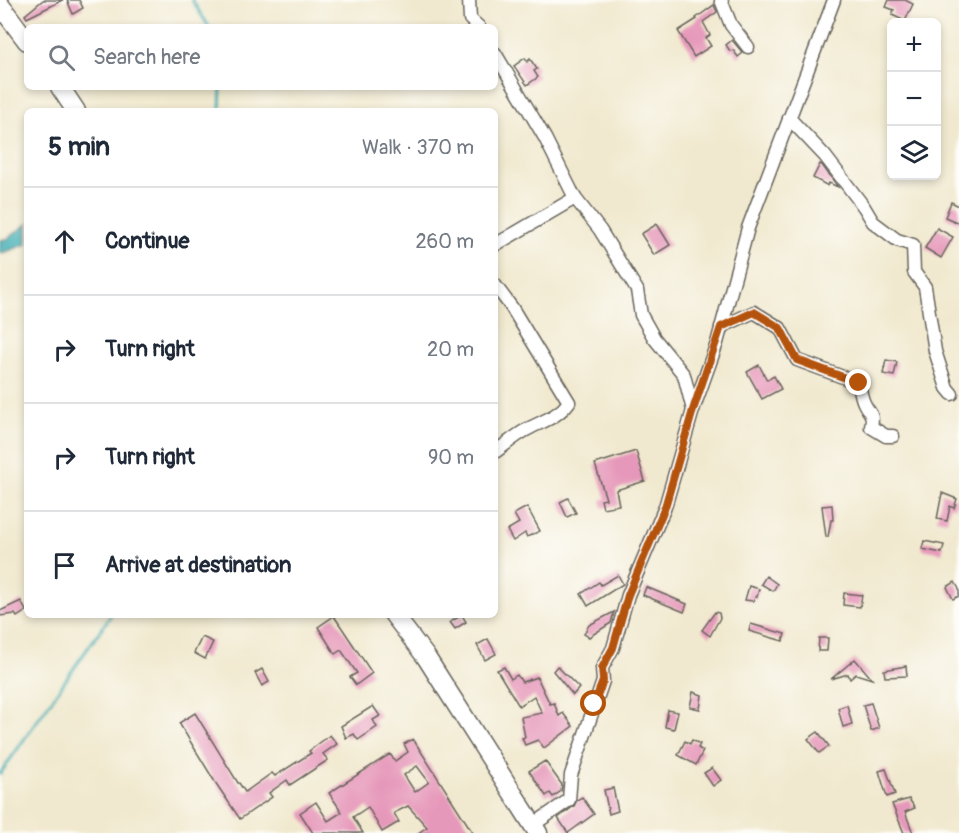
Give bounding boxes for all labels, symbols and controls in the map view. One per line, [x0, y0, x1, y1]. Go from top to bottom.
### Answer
map controls [887, 18, 941, 180]
button: + [887, 18, 941, 72]
search box [24, 24, 498, 90]
icon: search [45, 41, 78, 74]
text: Search here [93, 43, 200, 71]
button: − [887, 72, 941, 126]
button: layers [887, 126, 941, 180]
text: 5 min [48, 131, 110, 163]
text: Walk · 370 m [362, 135, 474, 160]
icon: ahead [48, 225, 81, 258]
text: Continue [105, 227, 189, 255]
text: 260 m [415, 229, 474, 254]
icon: right [48, 333, 81, 366]
text: Turn right [105, 335, 195, 363]
text: 20 m [427, 337, 474, 362]
route end [845, 369, 871, 395]
icon: right [48, 441, 81, 474]
text: Turn right [105, 443, 195, 471]
text: 90 m [428, 445, 474, 470]
icon: arrive [48, 549, 81, 582]
text: Arrive at destination [105, 551, 291, 579]
route start [580, 690, 606, 716]

